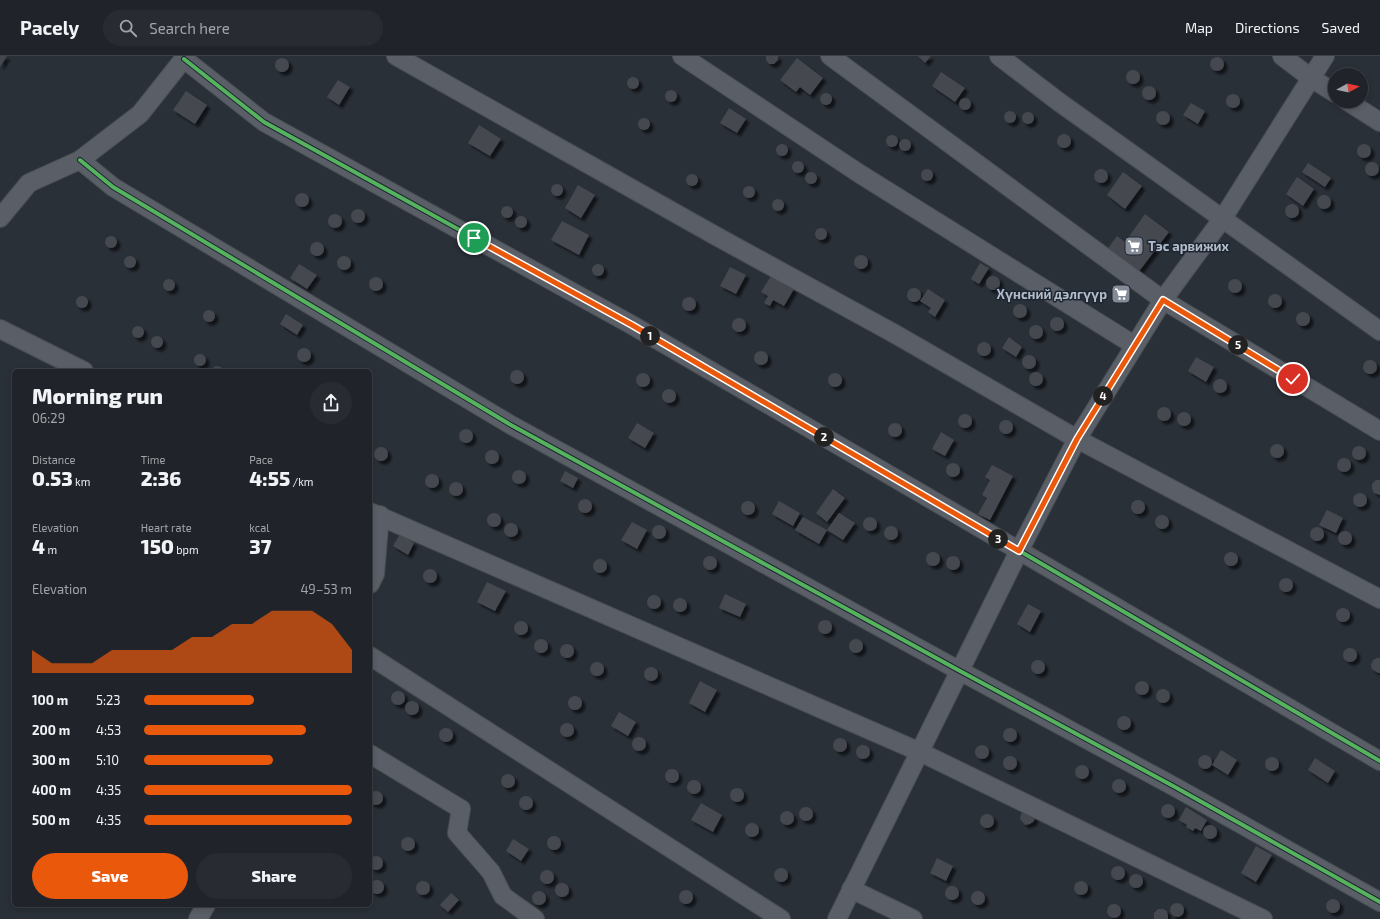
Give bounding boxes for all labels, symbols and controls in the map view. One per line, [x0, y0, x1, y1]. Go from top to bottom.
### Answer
search box [103, 10, 383, 46]
text: Pacely [20, 16, 79, 39]
icon: search [117, 17, 139, 39]
text: Search here [149, 19, 230, 37]
text: Map [1185, 19, 1213, 36]
text: Directions [1235, 19, 1300, 36]
text: Saved [1322, 19, 1360, 36]
north arrow [1328, 68, 1368, 108]
map controls [1328, 68, 1368, 108]
pin [457, 221, 491, 255]
icon: arrive [463, 227, 485, 249]
supermarket icon: Тэс арвижих [1123, 235, 1145, 257]
place label: Тэс арвижих [1148, 238, 1230, 254]
supermarket icon: Хүнсний дэлгүүр [1110, 283, 1132, 305]
place label: Хүнсний дэлгүүр [997, 286, 1107, 302]
pin: 1 [640, 326, 660, 346]
text: 1 [648, 329, 652, 342]
pin: 5 [1228, 335, 1248, 355]
text: 5 [1235, 338, 1241, 351]
pin [1276, 362, 1310, 396]
icon: check [1282, 368, 1304, 390]
text: Morning run [32, 382, 163, 408]
button: share [310, 382, 352, 424]
pin: 4 [1093, 386, 1113, 406]
text: 4 [1099, 389, 1107, 402]
text: 06:29 [32, 410, 65, 426]
pin: 2 [814, 427, 834, 447]
text: 2 [821, 430, 827, 443]
text: Distance [32, 453, 75, 466]
text: Time [141, 453, 165, 466]
text: Pace [249, 453, 273, 466]
text: 0.53 [32, 466, 73, 490]
text: 2:36 [141, 466, 181, 490]
text: 4:55 [249, 466, 290, 490]
text: km [73, 475, 90, 488]
text: /km [290, 475, 313, 488]
text: Elevation [32, 521, 79, 534]
text: Heart rate [141, 521, 192, 534]
text: kcal [249, 521, 269, 534]
pin: 3 [988, 529, 1008, 549]
text: 3 [995, 532, 1001, 545]
text: 4 [32, 534, 45, 558]
text: 150 [141, 534, 174, 558]
text: 37 [249, 534, 272, 558]
text: m [45, 543, 57, 556]
text: bpm [174, 543, 199, 556]
text: Elevation [32, 581, 87, 597]
text: 49–53 m [300, 581, 352, 597]
text: 100 m [32, 692, 68, 708]
text: 5:23 [96, 692, 121, 708]
text: 200 m [32, 722, 70, 738]
text: 4:53 [96, 722, 121, 738]
text: 300 m [32, 752, 70, 768]
text: 5:10 [96, 752, 119, 768]
text: 400 m [32, 782, 71, 798]
text: 4:35 [96, 782, 121, 798]
text: 500 m [32, 812, 70, 828]
text: 4:35 [96, 812, 121, 828]
button: Save [32, 853, 188, 899]
button: Share [196, 853, 352, 899]

